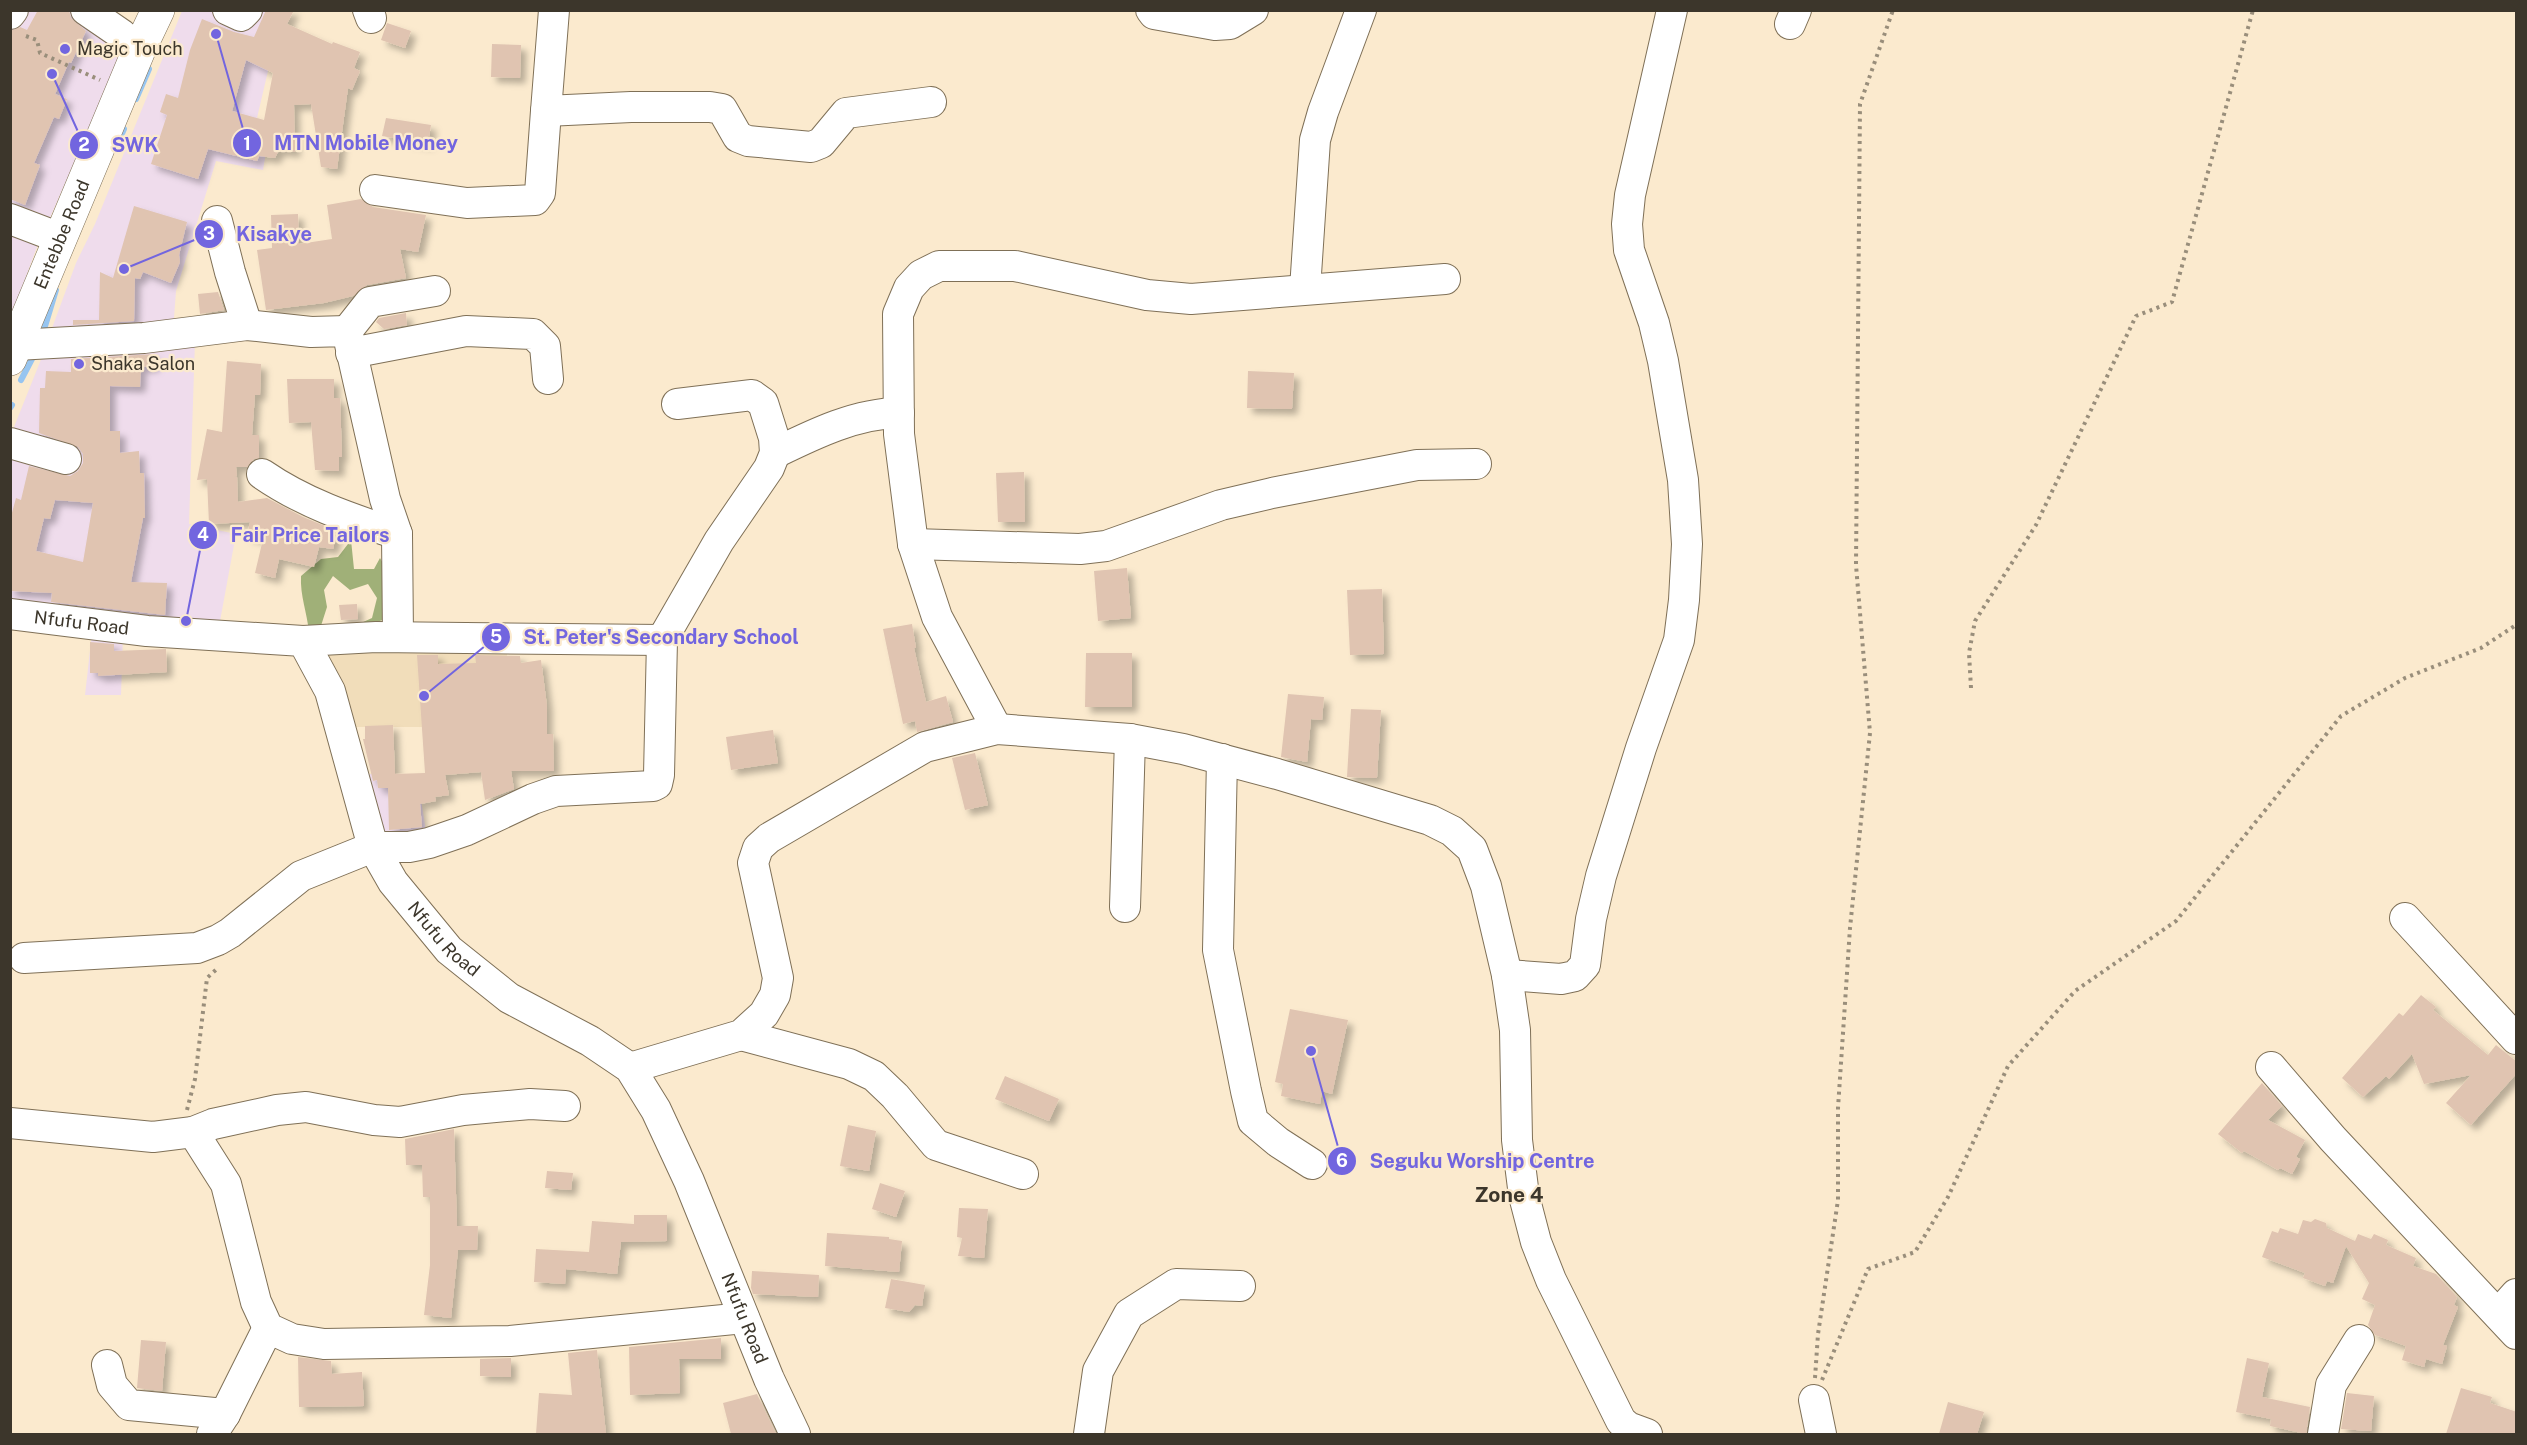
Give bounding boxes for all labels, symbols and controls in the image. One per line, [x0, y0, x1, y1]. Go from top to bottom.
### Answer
place label: Magic Touch [77, 38, 183, 59]
marker: Magic Touch [58, 42, 72, 56]
callout: MTN Mobile Money [232, 124, 470, 162]
callout: SWK [69, 126, 170, 164]
text: MTN Mobile Money [274, 131, 458, 155]
text: SWK [111, 133, 159, 157]
text: 1 [243, 133, 251, 154]
text: 2 [78, 134, 90, 155]
street label: Entebbe Road [29, 176, 94, 292]
callout: Kisakye [194, 215, 324, 253]
text: Kisakye [236, 222, 312, 246]
text: 3 [203, 223, 215, 244]
place label: Shaka Salon [91, 353, 195, 374]
marker: Shaka Salon [72, 357, 86, 371]
callout: Fair Price Tailors [188, 516, 401, 554]
text: Fair Price Tailors [230, 523, 390, 547]
text: 4 [197, 524, 209, 545]
street label: Nfufu Road [33, 606, 130, 639]
callout: St. Peter's Secondary School [481, 618, 811, 656]
text: St. Peter's Secondary School [523, 625, 799, 649]
text: 5 [490, 626, 502, 647]
street label: Nfufu Road [404, 897, 484, 981]
callout: Seguku Worship Centre [1327, 1142, 1606, 1180]
text: Seguku Worship Centre [1370, 1149, 1594, 1173]
text: 6 [1336, 1150, 1348, 1171]
district label: Zone 4 [1475, 1182, 1544, 1207]
street label: Nfufu Road [717, 1270, 773, 1366]

